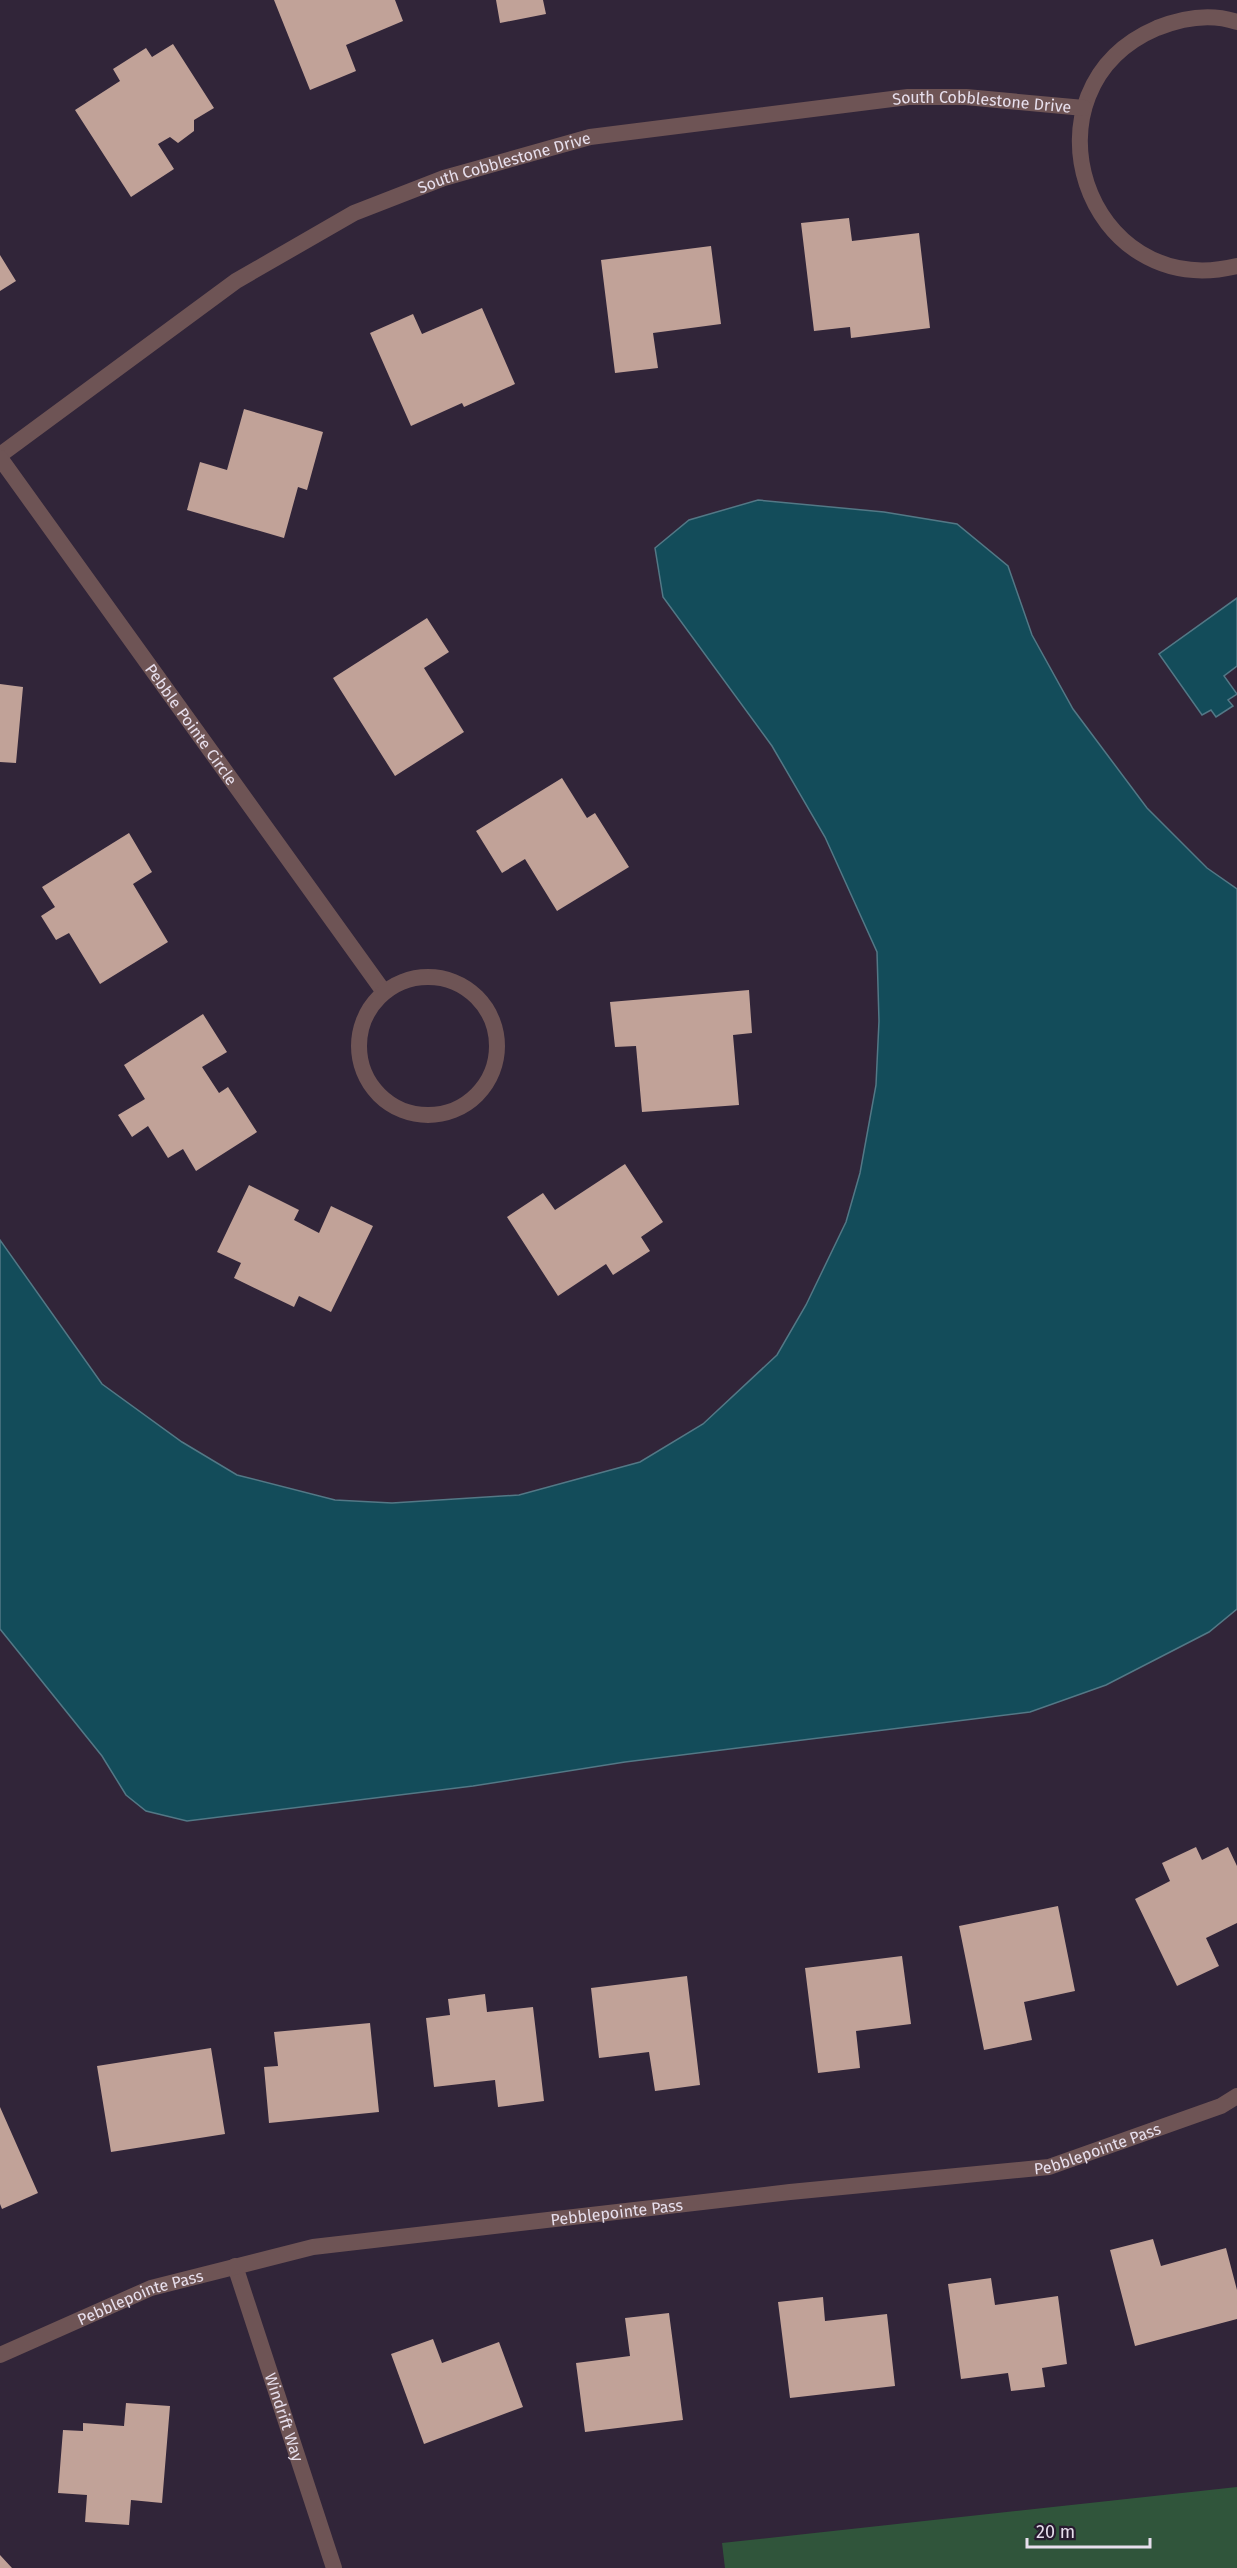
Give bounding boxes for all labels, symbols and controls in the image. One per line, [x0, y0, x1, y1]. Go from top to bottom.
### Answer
street label: South Cobblestone Drive [891, 88, 1072, 117]
street label: South Cobblestone Drive [415, 128, 593, 197]
street label: Pebble Pointe Circle [141, 660, 241, 789]
street label: Pebblepointe Pass [1033, 2119, 1163, 2178]
street label: Pebblepointe Pass [550, 2195, 684, 2230]
street label: Pebblepointe Pass [74, 2266, 205, 2329]
street label: Windrift Way [261, 2371, 307, 2464]
scale bar [1027, 2511, 1150, 2549]
text: 20 m [1036, 2521, 1075, 2543]

